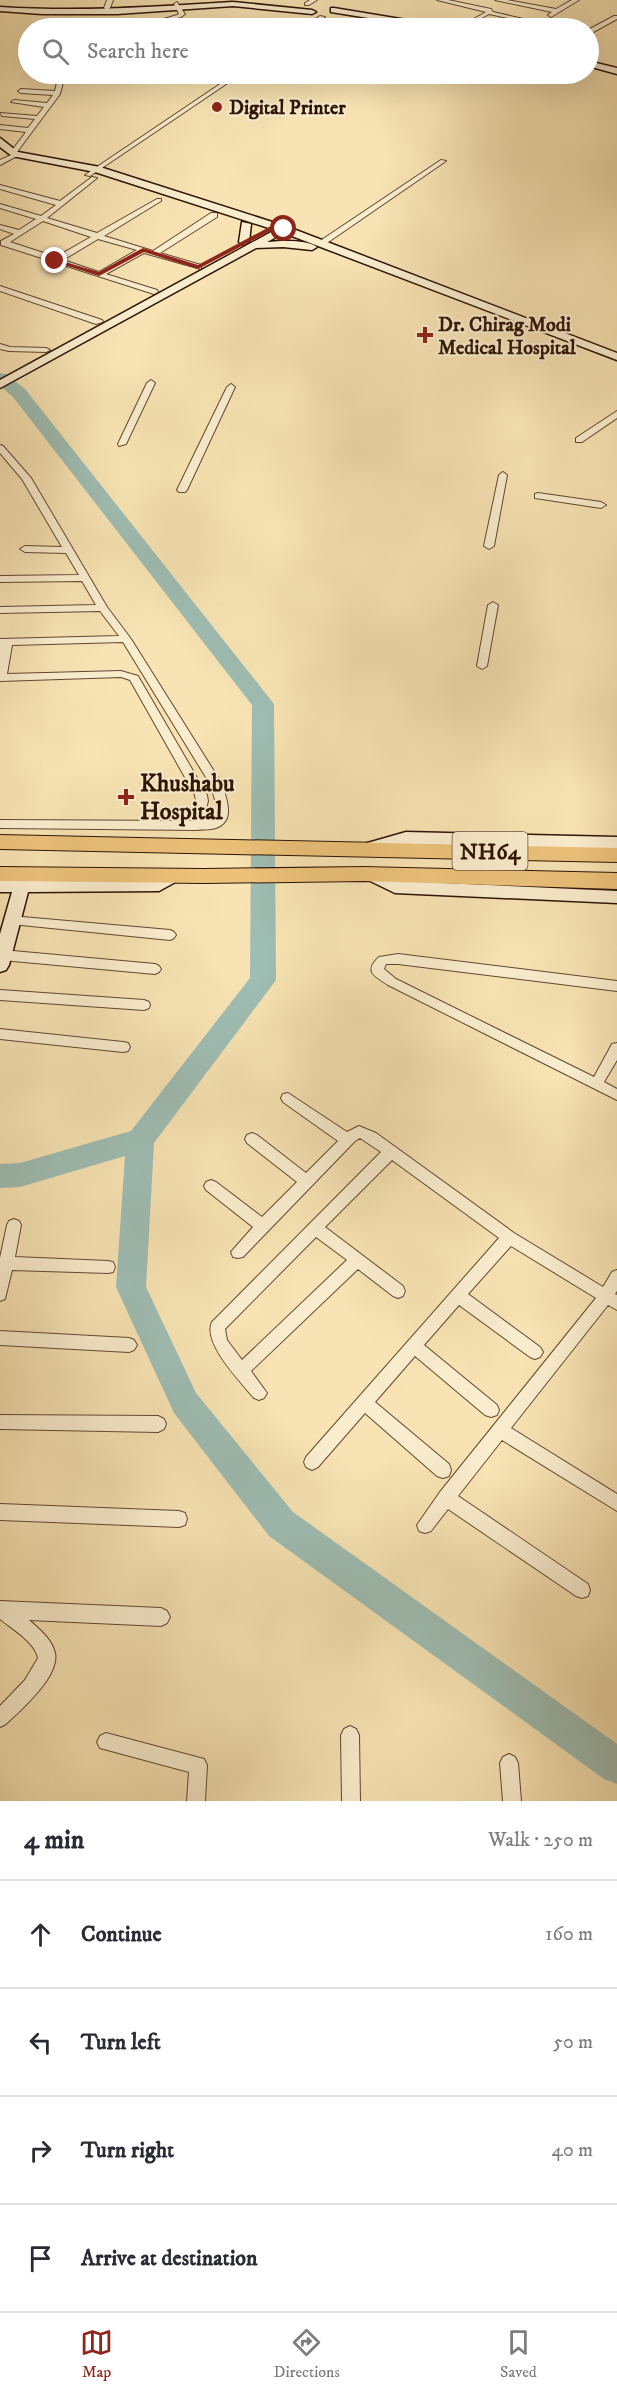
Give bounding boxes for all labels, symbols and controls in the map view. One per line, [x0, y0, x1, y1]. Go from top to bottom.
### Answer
search box [18, 18, 599, 84]
icon: search [39, 35, 72, 68]
text: Search here [87, 38, 189, 65]
place label: Digital Printer [229, 96, 346, 121]
marker: Digital Printer [210, 100, 224, 114]
route start [270, 215, 296, 241]
route end [41, 247, 67, 273]
place label: Dr. Chirag Modi Medical Hospital [438, 313, 577, 361]
marker: Dr. Chirag Modi Medical Hospital [416, 326, 434, 344]
place label: Khushabu Hospital [140, 769, 235, 827]
marker: Khushabu Hospital [117, 788, 135, 806]
road number: NH64 [452, 832, 528, 870]
text: 4 min [24, 1824, 84, 1857]
text: Walk · 250 m [488, 1828, 593, 1853]
icon: ahead [24, 1918, 57, 1951]
text: Continue [81, 1921, 162, 1948]
text: 160 m [545, 1922, 593, 1947]
icon: left [24, 2026, 57, 2059]
text: Turn left [81, 2029, 161, 2056]
text: 50 m [553, 2030, 593, 2055]
icon: right [24, 2134, 57, 2167]
text: Turn right [81, 2137, 174, 2164]
text: 40 m [551, 2138, 593, 2163]
icon: arrive [24, 2242, 57, 2275]
text: Arrive at destination [81, 2245, 258, 2272]
tab: Map [80, 2326, 113, 2382]
tab: Directions [273, 2326, 340, 2382]
tab: Saved [500, 2326, 537, 2382]

